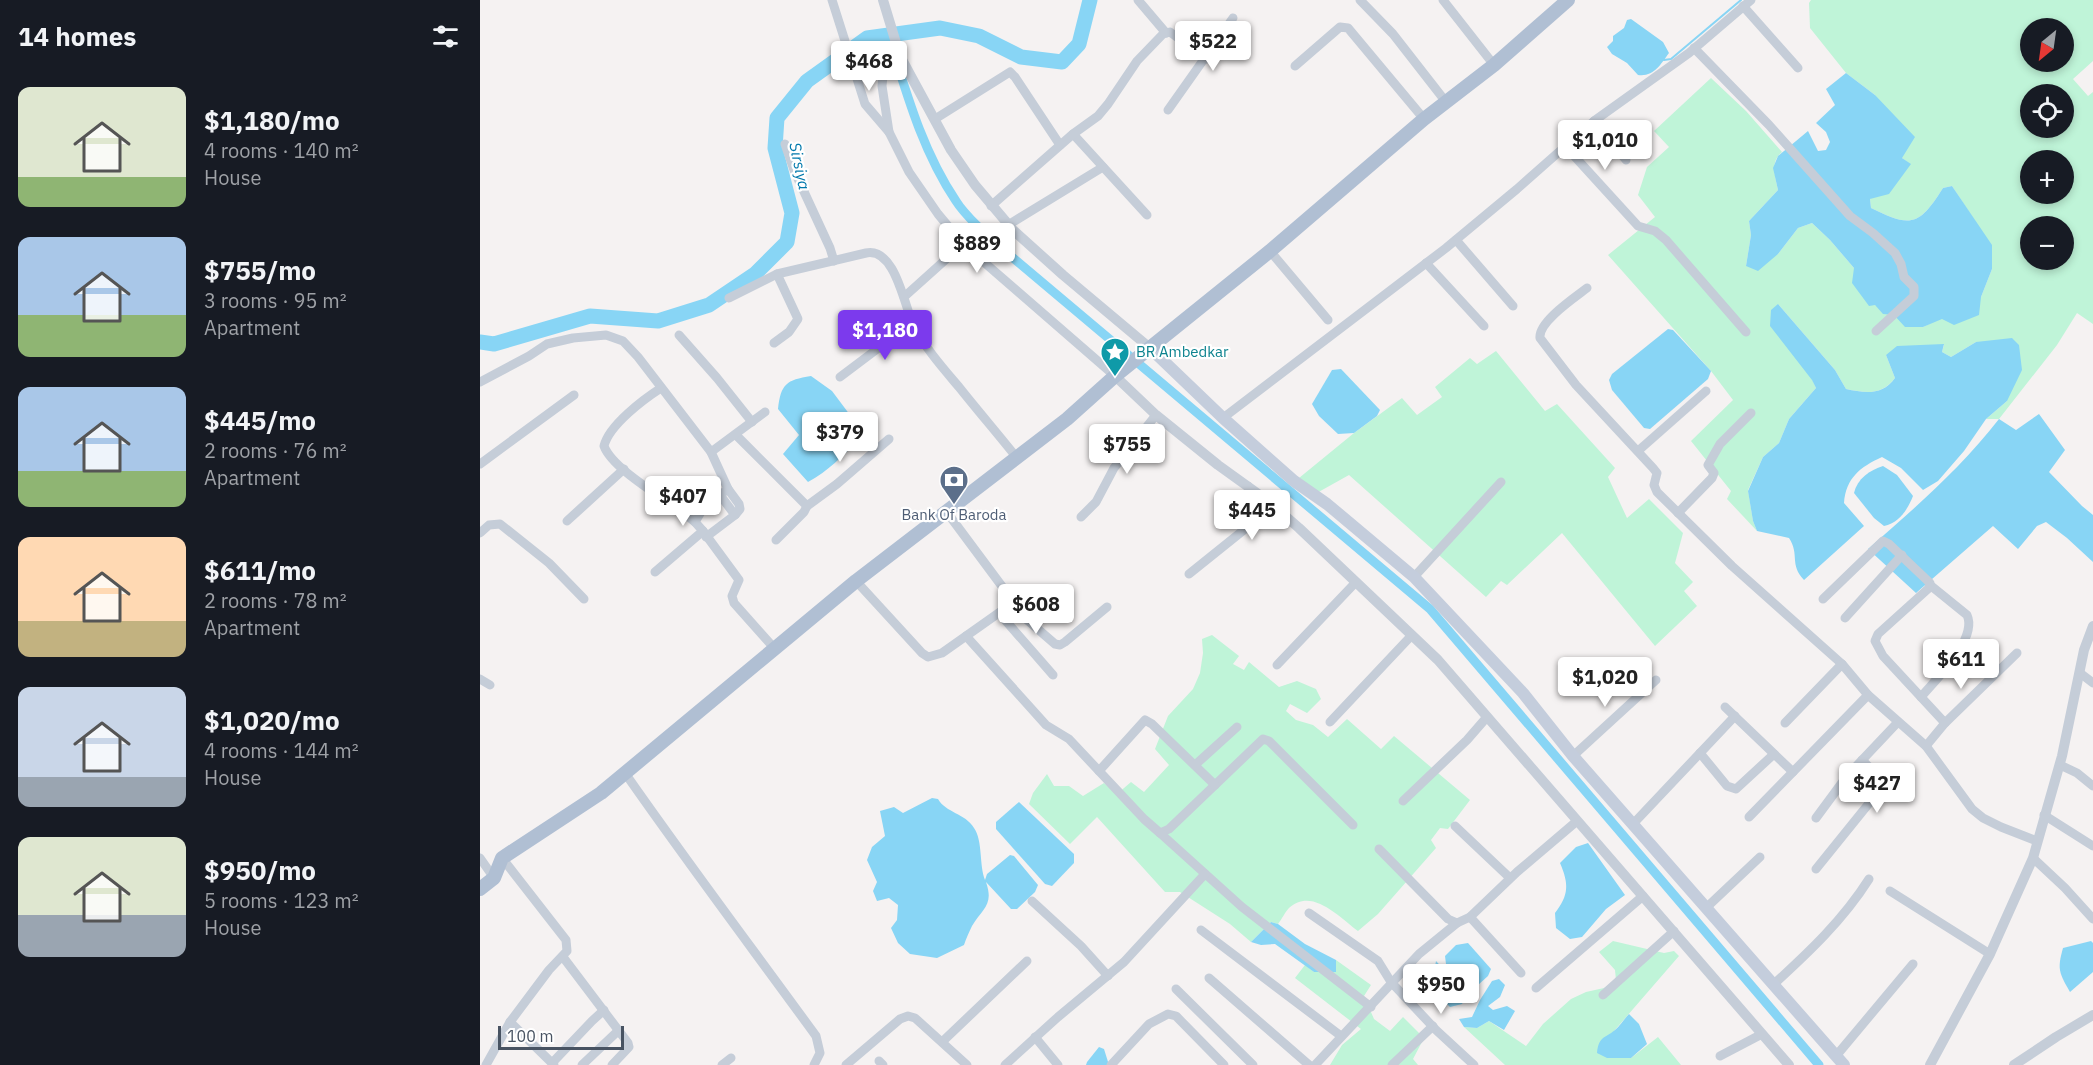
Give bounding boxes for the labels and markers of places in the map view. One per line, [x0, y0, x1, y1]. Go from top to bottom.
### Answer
pin: $522 [1177, 21, 1249, 72]
pin: $468 [833, 41, 905, 92]
pin: $1,010 [1556, 120, 1654, 171]
pin: $889 [941, 223, 1013, 274]
pin: $1,180 [836, 310, 934, 361]
place icon: BR Ambedkar [1099, 336, 1131, 378]
place label: BR Ambedkar [1136, 342, 1229, 361]
pin: $379 [804, 412, 876, 463]
pin: $755 [1091, 424, 1163, 475]
bank icon: Bank Of Baroda [938, 464, 970, 506]
pin: $407 [647, 476, 719, 527]
pin: $445 [1216, 490, 1288, 541]
place label: Bank Of Baroda [901, 505, 1007, 524]
pin: $608 [1000, 584, 1072, 635]
pin: $611 [1925, 639, 1997, 690]
pin: $1,020 [1556, 657, 1654, 708]
pin: $427 [1841, 763, 1913, 814]
pin: $950 [1405, 964, 1477, 1015]

